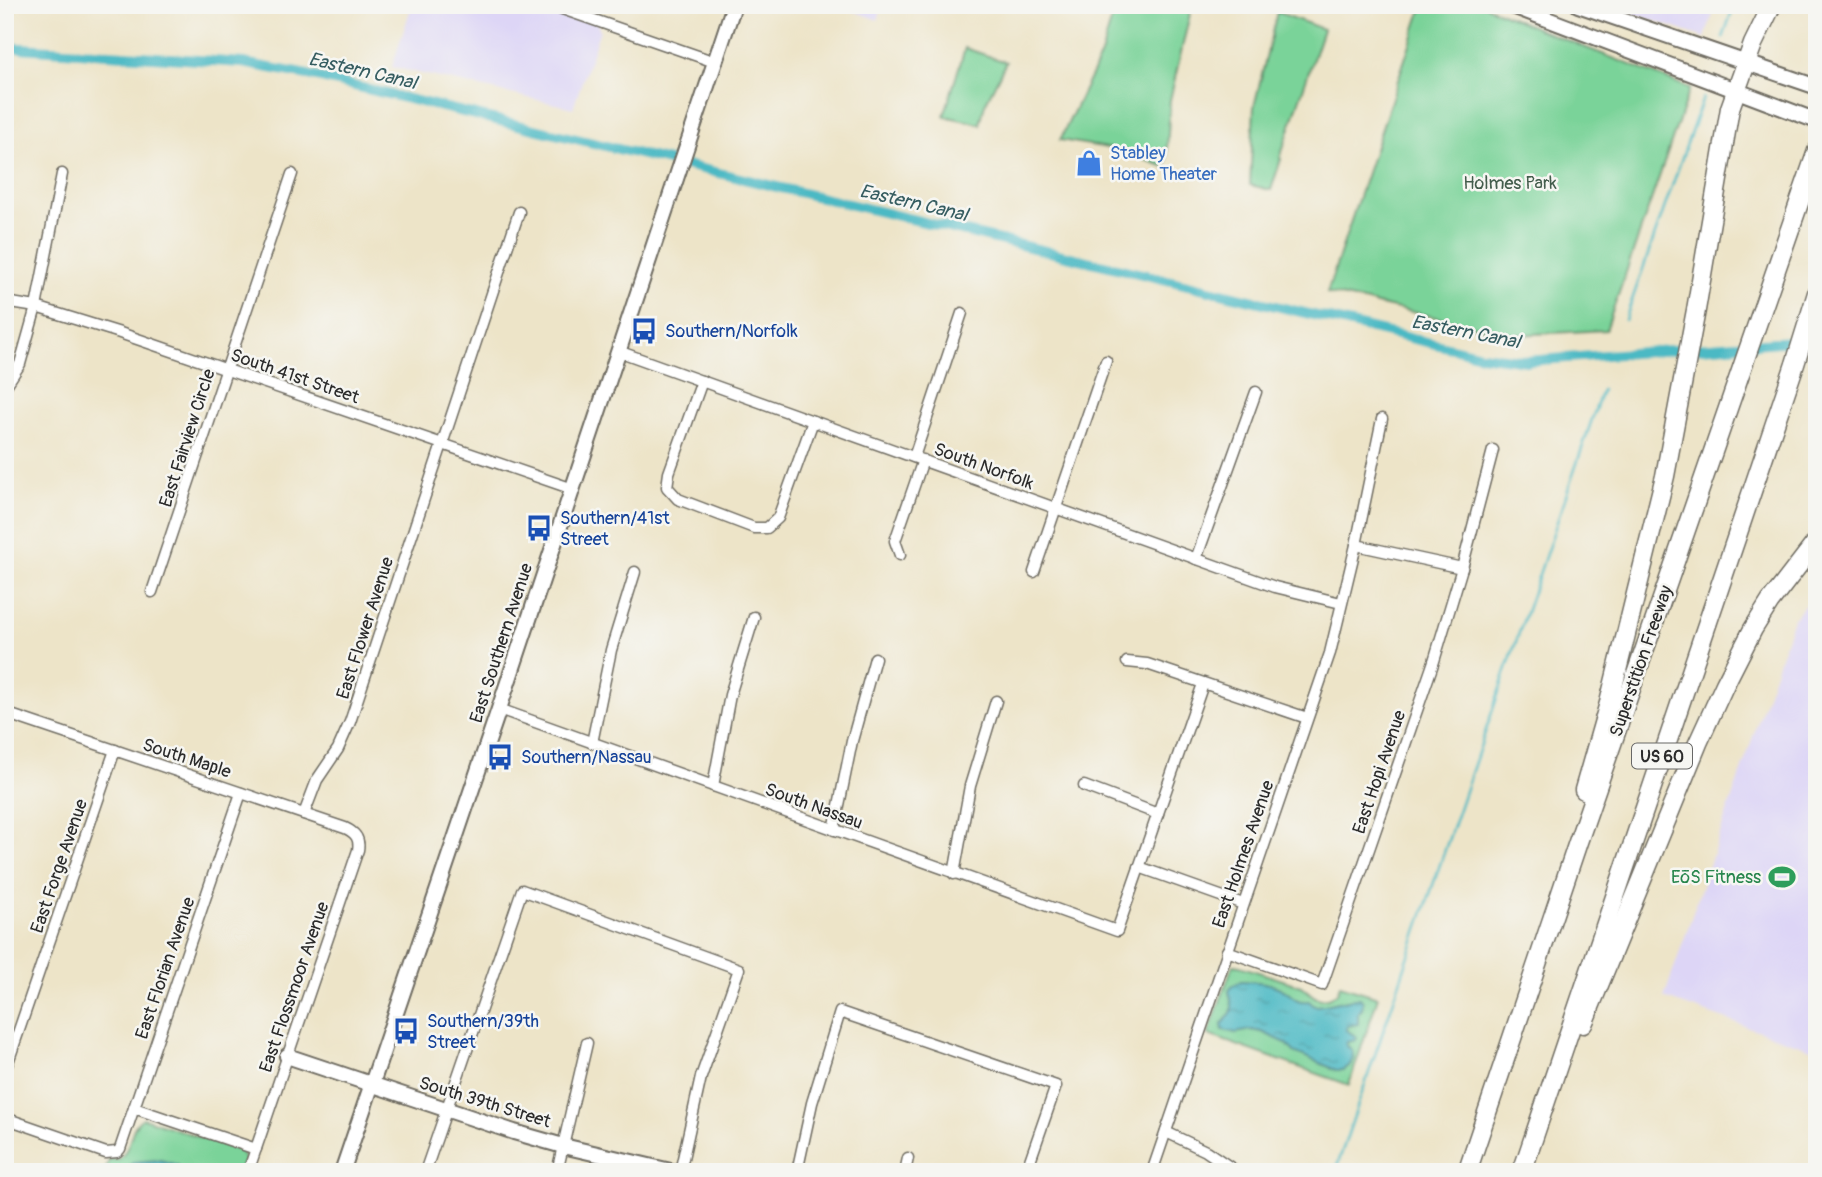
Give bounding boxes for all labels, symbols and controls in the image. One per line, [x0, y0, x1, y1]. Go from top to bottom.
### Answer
water label: Eastern Canal [306, 47, 421, 96]
place label: Stabley Home Theater [1110, 142, 1218, 186]
shop icon: Stabley Home Theater [1074, 148, 1104, 178]
park label: Holmes Park [1463, 172, 1557, 195]
water label: Eastern Canal [857, 179, 972, 228]
water label: Eastern Canal [1410, 310, 1525, 355]
bus stop icon: Southern/Norfolk [629, 316, 659, 346]
place label: Southern/Norfolk [665, 320, 798, 343]
street label: South 41st Street [228, 344, 363, 409]
street label: East Fairview Circle [154, 366, 221, 510]
street label: South Norfolk [931, 438, 1037, 495]
place label: Southern/41st Street [560, 507, 670, 551]
bus stop icon: Southern/41st Street [524, 513, 554, 543]
street label: East Flower Avenue [332, 554, 399, 702]
street label: East Southern Avenue [465, 560, 538, 726]
street label: Superstition Freeway [1605, 582, 1678, 740]
street label: East Hopi Avenue [1348, 707, 1411, 837]
street label: South Maple [140, 733, 234, 784]
bus stop icon: Southern/Nassau [485, 742, 515, 772]
road number: US 60 [1632, 744, 1692, 768]
place label: Southern/Nassau [521, 746, 652, 769]
street label: East Holmes Avenue [1207, 777, 1280, 931]
street label: South Nassau [762, 778, 866, 835]
street label: East Forge Avenue [26, 796, 93, 936]
sports icon: EōS Fitness [1767, 862, 1797, 892]
place label: EōS Fitness [1671, 866, 1761, 889]
street label: East Florian Avenue [130, 894, 201, 1042]
street label: East Flossmoor Avenue [254, 899, 334, 1075]
place label: Southern/39th Street [427, 1010, 539, 1054]
bus stop icon: Southern/39th Street [391, 1016, 421, 1046]
street label: South 39th Street [416, 1072, 554, 1134]

